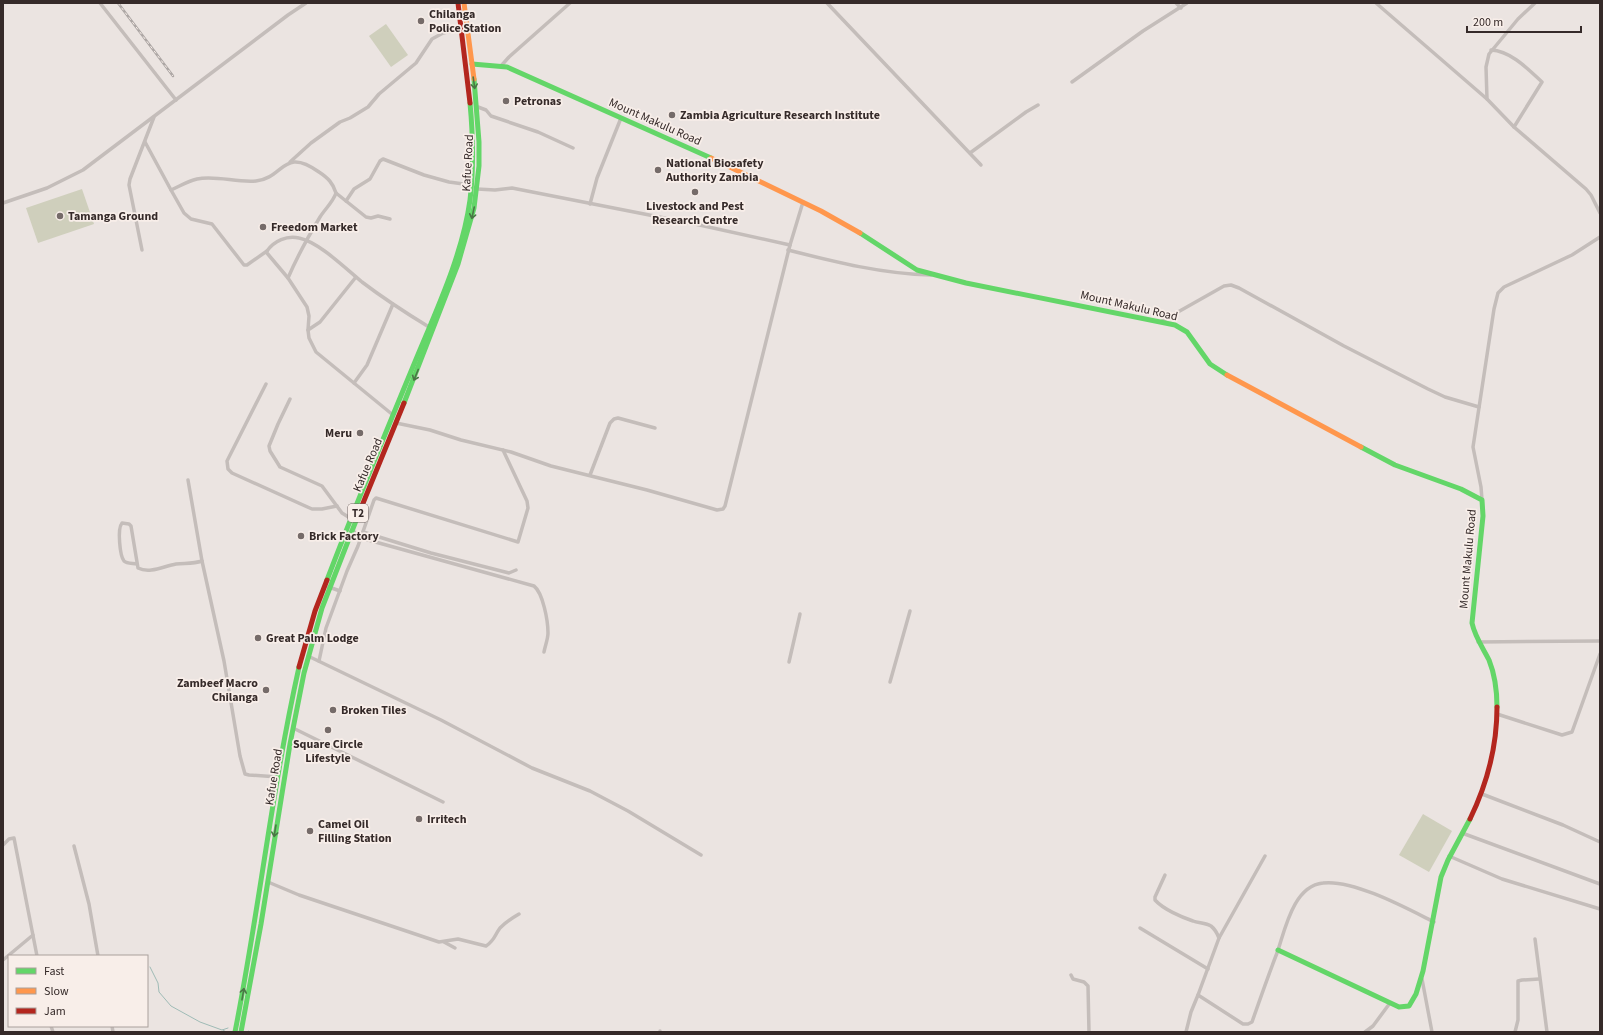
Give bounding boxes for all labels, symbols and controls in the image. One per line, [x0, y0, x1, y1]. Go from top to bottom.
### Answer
place label: Chilanga Police Station [429, 6, 502, 37]
scale bar [1467, 8, 1581, 34]
text: 200 m [1473, 14, 1503, 31]
marker: Chilanga Police Station [416, 16, 426, 26]
one-way arrow [470, 76, 478, 89]
place label: Petronas [514, 93, 561, 110]
street label: Mount Makulu Road [606, 94, 704, 150]
marker: Petronas [501, 96, 511, 106]
place label: Zambia Agriculture Research Institute [680, 107, 880, 124]
marker: Zambia Agriculture Research Institute [667, 110, 677, 120]
street label: Kafue Road [458, 134, 478, 192]
place label: National Biosafety Authority Zambia [665, 155, 764, 186]
marker: National Biosafety Authority Zambia [653, 165, 663, 175]
marker: Livestock and Pest Research Centre [690, 187, 700, 197]
place label: Livestock and Pest Research Centre [646, 198, 744, 229]
one-way arrow [469, 206, 477, 219]
place label: Tamanga Ground [68, 208, 158, 225]
marker: Tamanga Ground [55, 211, 65, 221]
place label: Freedom Market [271, 219, 358, 236]
marker: Freedom Market [258, 222, 268, 232]
street label: Mount Makulu Road [1079, 287, 1179, 325]
one-way arrow [411, 368, 419, 380]
place label: Meru [325, 425, 352, 442]
marker: Meru [355, 428, 365, 438]
street label: Kafue Road [349, 435, 387, 495]
road number: T2 [348, 504, 368, 522]
street label: Mount Makulu Road [1455, 509, 1481, 609]
place label: Brick Factory [309, 528, 379, 545]
marker: Brick Factory [296, 531, 306, 541]
place label: Great Palm Lodge [266, 630, 359, 647]
marker: Great Palm Lodge [253, 633, 263, 643]
place label: Zambeef Macro Chilanga [177, 675, 258, 706]
marker: Zambeef Macro Chilanga [261, 685, 271, 695]
place label: Broken Tiles [341, 702, 406, 719]
marker: Broken Tiles [328, 705, 338, 715]
marker: Square Circle Lifestyle [323, 725, 333, 735]
place label: Square Circle Lifestyle [293, 736, 363, 767]
street label: Kafue Road [261, 747, 287, 807]
place label: Irritech [427, 811, 467, 828]
marker: Irritech [414, 814, 424, 824]
place label: Camel Oil Filling Station [318, 816, 392, 847]
one-way arrow [271, 824, 279, 837]
marker: Camel Oil Filling Station [305, 826, 315, 836]
legend [8, 955, 148, 1027]
text: Fast [44, 963, 64, 980]
text: Slow [44, 983, 69, 1000]
one-way arrow [239, 988, 247, 1001]
text: Jam [44, 1003, 66, 1020]

